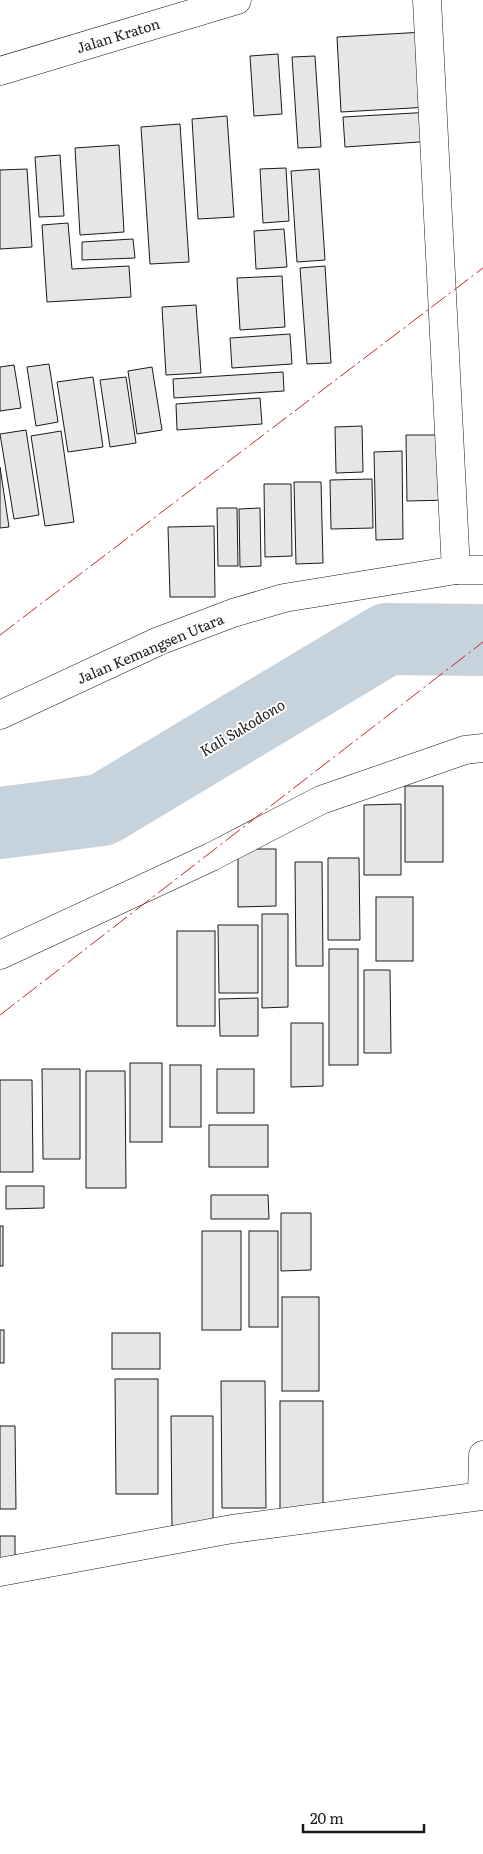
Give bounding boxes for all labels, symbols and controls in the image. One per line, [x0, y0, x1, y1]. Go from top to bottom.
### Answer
street label: Jalan Kraton [74, 13, 162, 57]
street label: Jalan Kemangsen Utara [74, 608, 227, 688]
water label: Kali Sukodono [195, 693, 289, 761]
scale bar [303, 1802, 424, 1834]
text: 20 m [310, 1806, 344, 1829]

